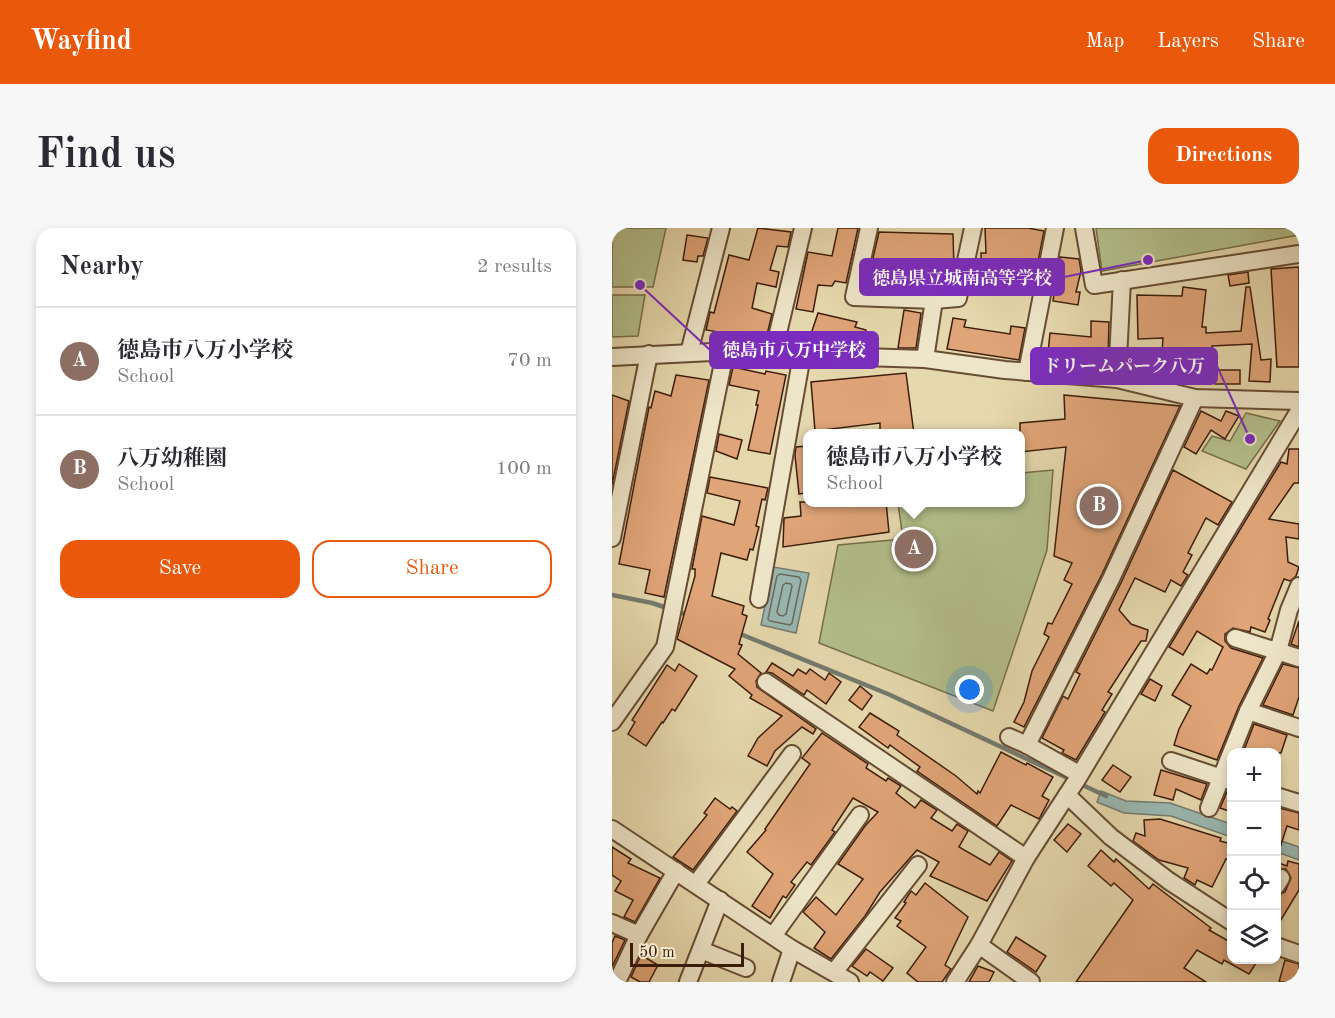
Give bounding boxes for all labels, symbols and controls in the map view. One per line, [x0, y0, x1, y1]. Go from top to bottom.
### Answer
text: Wayfind [30, 28, 132, 56]
text: Map [1085, 31, 1124, 52]
text: Layers [1157, 31, 1219, 52]
text: Share [1252, 31, 1305, 52]
button: Directions [1148, 128, 1299, 184]
text: Find us [36, 135, 175, 177]
text: Nearby [60, 254, 144, 280]
text: 2 results [477, 257, 552, 277]
callout: 徳島県立城南高等学校 [860, 259, 1064, 295]
text: 徳島県立城南高等学校 [872, 268, 1052, 288]
callout: 徳島市八万中学校 [710, 332, 878, 368]
text: 徳島市八万小学校 [117, 340, 293, 362]
text: 徳島市八万中学校 [722, 340, 866, 360]
callout: ドリームパーク八万 [1031, 348, 1217, 384]
text: A [72, 351, 87, 371]
text: 70 m [507, 351, 552, 371]
text: ドリームパーク八万 [1043, 357, 1205, 376]
text: School [117, 367, 174, 387]
popup [803, 429, 1025, 507]
text: 徳島市八万小学校 [826, 447, 1002, 469]
text: 八万幼稚園 [117, 448, 227, 470]
text: B [72, 459, 87, 479]
text: 100 m [496, 459, 552, 479]
text: School [826, 474, 883, 494]
text: School [117, 475, 174, 495]
pin: B [1080, 484, 1118, 528]
pin: A [894, 526, 934, 572]
button: Save [60, 540, 300, 598]
button: Share [312, 540, 552, 598]
your location [955, 675, 984, 704]
map controls [1227, 748, 1281, 964]
button: + [1227, 748, 1281, 802]
button: − [1227, 802, 1281, 856]
button: locate [1227, 856, 1281, 910]
button: layers [1227, 910, 1281, 964]
scale bar [630, 940, 744, 968]
text: 50 m [639, 945, 675, 961]

